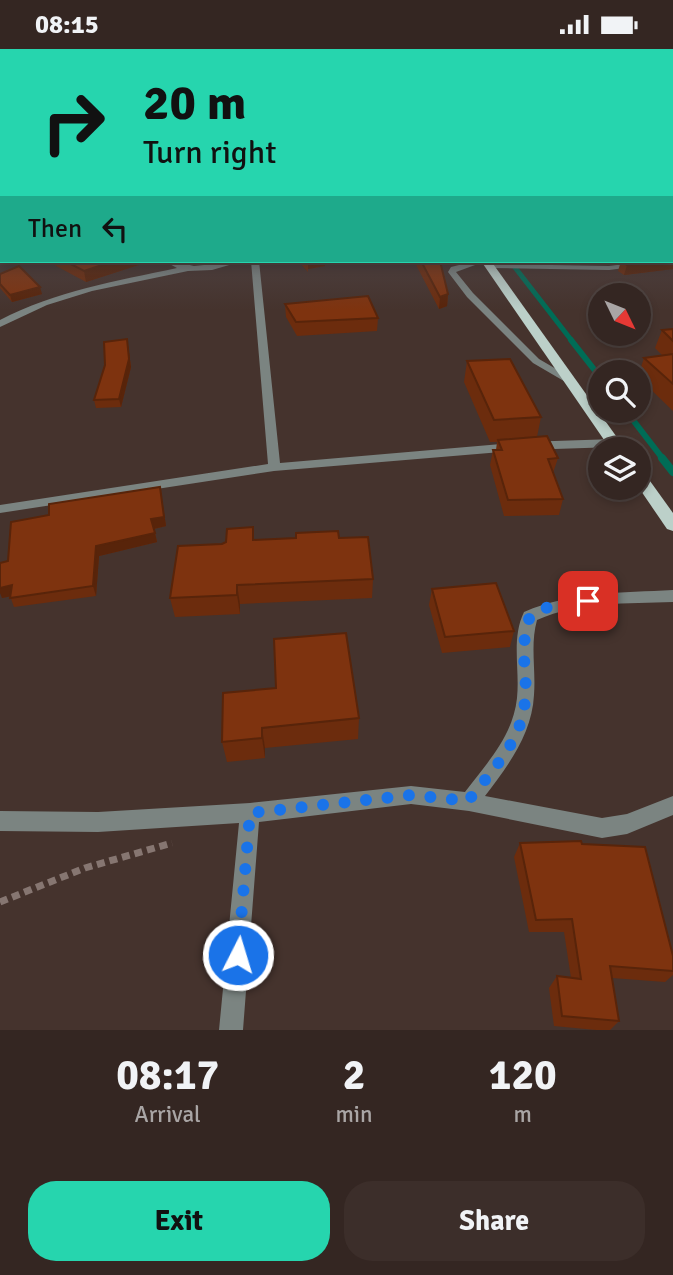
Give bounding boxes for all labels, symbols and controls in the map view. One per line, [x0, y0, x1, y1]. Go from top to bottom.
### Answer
text: 08:15 [35, 9, 99, 41]
text: 20 m [143, 73, 246, 133]
icon: right [28, 77, 119, 168]
text: Turn right [143, 133, 276, 172]
icon: left [96, 210, 134, 248]
text: Then [28, 213, 82, 245]
north arrow [588, 283, 651, 347]
map controls [588, 283, 651, 500]
button: search [588, 360, 651, 423]
button: layers [588, 437, 651, 500]
pin [558, 571, 618, 631]
icon: arrive [569, 582, 607, 620]
position arrow [201, 918, 275, 992]
text: 08:17 [116, 1050, 219, 1101]
text: 2 [343, 1050, 365, 1101]
text: 120 [489, 1050, 557, 1101]
text: Arrival [135, 1100, 201, 1129]
text: min [335, 1100, 373, 1129]
text: m [514, 1100, 532, 1129]
button: Exit [28, 1181, 330, 1261]
button: Share [344, 1181, 645, 1261]

